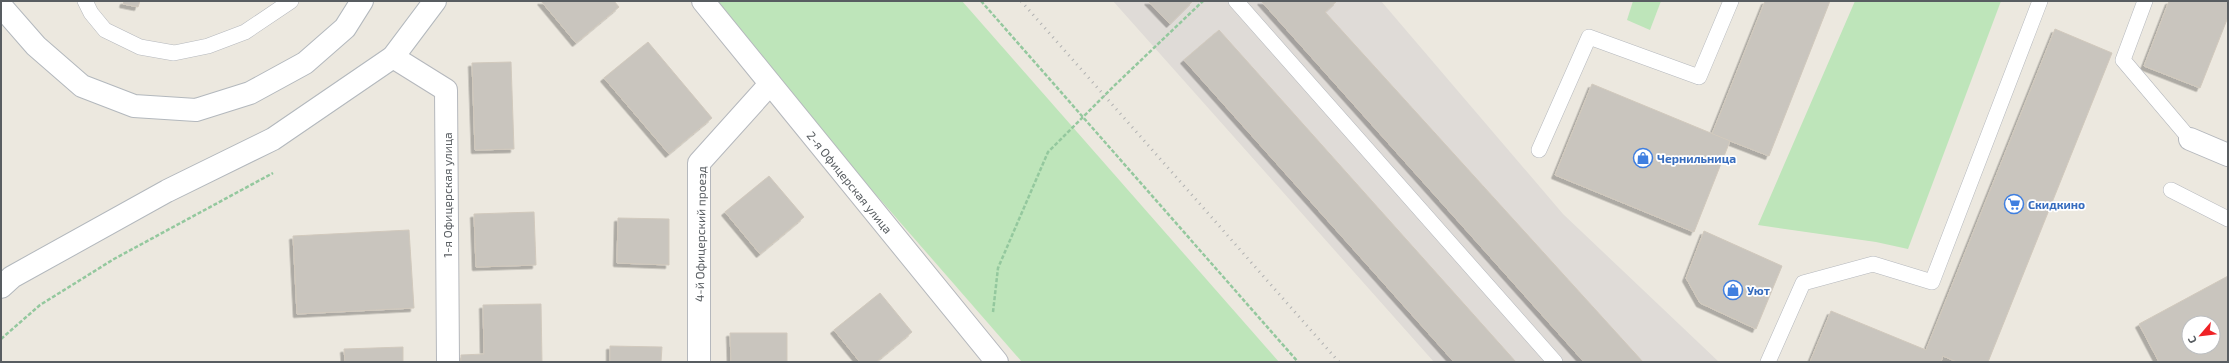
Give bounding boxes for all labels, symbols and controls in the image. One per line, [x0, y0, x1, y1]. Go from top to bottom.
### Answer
street label: 2-я Офицерская улица [804, 128, 895, 236]
street label: 1-я Офицерская улица [440, 132, 455, 258]
shop icon: Чернильница [1632, 147, 1654, 169]
place label: Чернильница [1657, 151, 1736, 165]
street label: 4-й Офицерский проезд [692, 166, 708, 302]
supermarket icon: Скидкино [2003, 193, 2025, 215]
place label: Скидкино [2028, 197, 2085, 211]
shop icon: Уют [1722, 279, 1744, 301]
place label: Уют [1747, 283, 1770, 297]
north arrow [2181, 315, 2221, 355]
text: С [2184, 334, 2199, 346]

